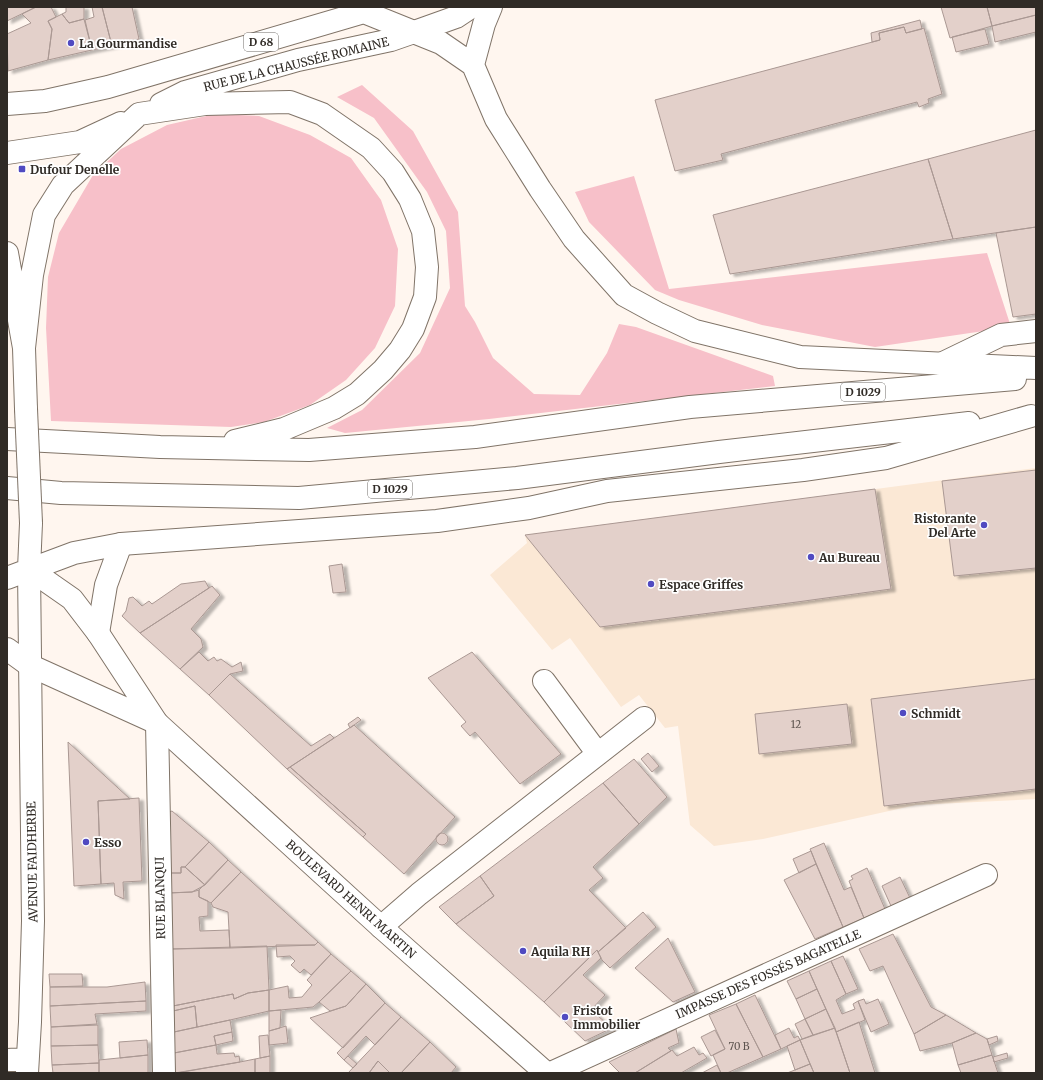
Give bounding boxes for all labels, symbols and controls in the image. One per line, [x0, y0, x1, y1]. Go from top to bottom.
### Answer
road number: D 68 [244, 33, 278, 51]
street label: RUE DE LA CHAUSSÉE ROMAINE [202, 34, 391, 94]
place label: La Gourmandise [79, 36, 178, 51]
marker: La Gourmandise [66, 38, 76, 48]
place label: Dufour Denelle [30, 162, 120, 177]
marker: Dufour Denelle [17, 164, 27, 174]
road number: D 1029 [841, 383, 885, 401]
road number: D 1029 [368, 480, 412, 498]
place label: Ristorante Del Arte [914, 511, 977, 540]
marker: Ristorante Del Arte [979, 520, 989, 530]
place label: Au Bureau [818, 550, 880, 565]
marker: Au Bureau [806, 552, 816, 562]
place label: Espace Griffes [659, 577, 743, 592]
marker: Espace Griffes [646, 579, 656, 589]
place label: Schmidt [911, 706, 961, 721]
marker: Schmidt [898, 708, 908, 718]
house number: 12 [791, 718, 801, 731]
street label: AVENUE FAIDHERBE [23, 801, 41, 924]
place label: Esso [94, 835, 121, 850]
marker: Esso [81, 837, 91, 847]
street label: BOULEVARD HENRI MARTIN [283, 837, 420, 962]
street label: RUE BLANQUI [152, 856, 168, 940]
street label: IMPASSE DES FOSSÉS BAGATELLE [673, 926, 863, 1022]
place label: Aquila RH [530, 944, 591, 959]
marker: Aquila RH [518, 946, 528, 956]
place label: Fristot Immobilier [573, 1003, 641, 1032]
marker: Fristot Immobilier [560, 1012, 570, 1022]
house number: 70 B [729, 1040, 750, 1053]

